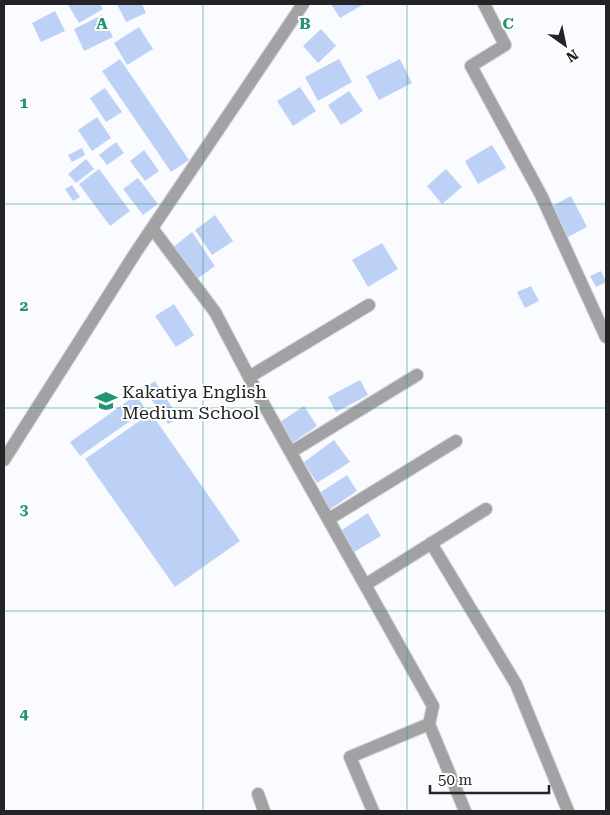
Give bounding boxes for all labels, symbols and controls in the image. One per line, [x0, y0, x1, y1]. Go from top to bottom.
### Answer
text: A [96, 14, 108, 33]
text: B [299, 14, 311, 33]
text: C [502, 14, 514, 33]
north arrow [540, 20, 590, 70]
text: N [563, 46, 581, 66]
text: 1 [20, 93, 29, 112]
text: 2 [20, 296, 29, 315]
place label: Kakatiya English Medium School [122, 381, 267, 423]
school or university icon: Kakatiya English Medium School [93, 388, 119, 414]
text: 3 [20, 500, 29, 519]
text: 4 [20, 704, 29, 723]
scale bar [430, 762, 549, 794]
text: 50 m [438, 771, 473, 789]

